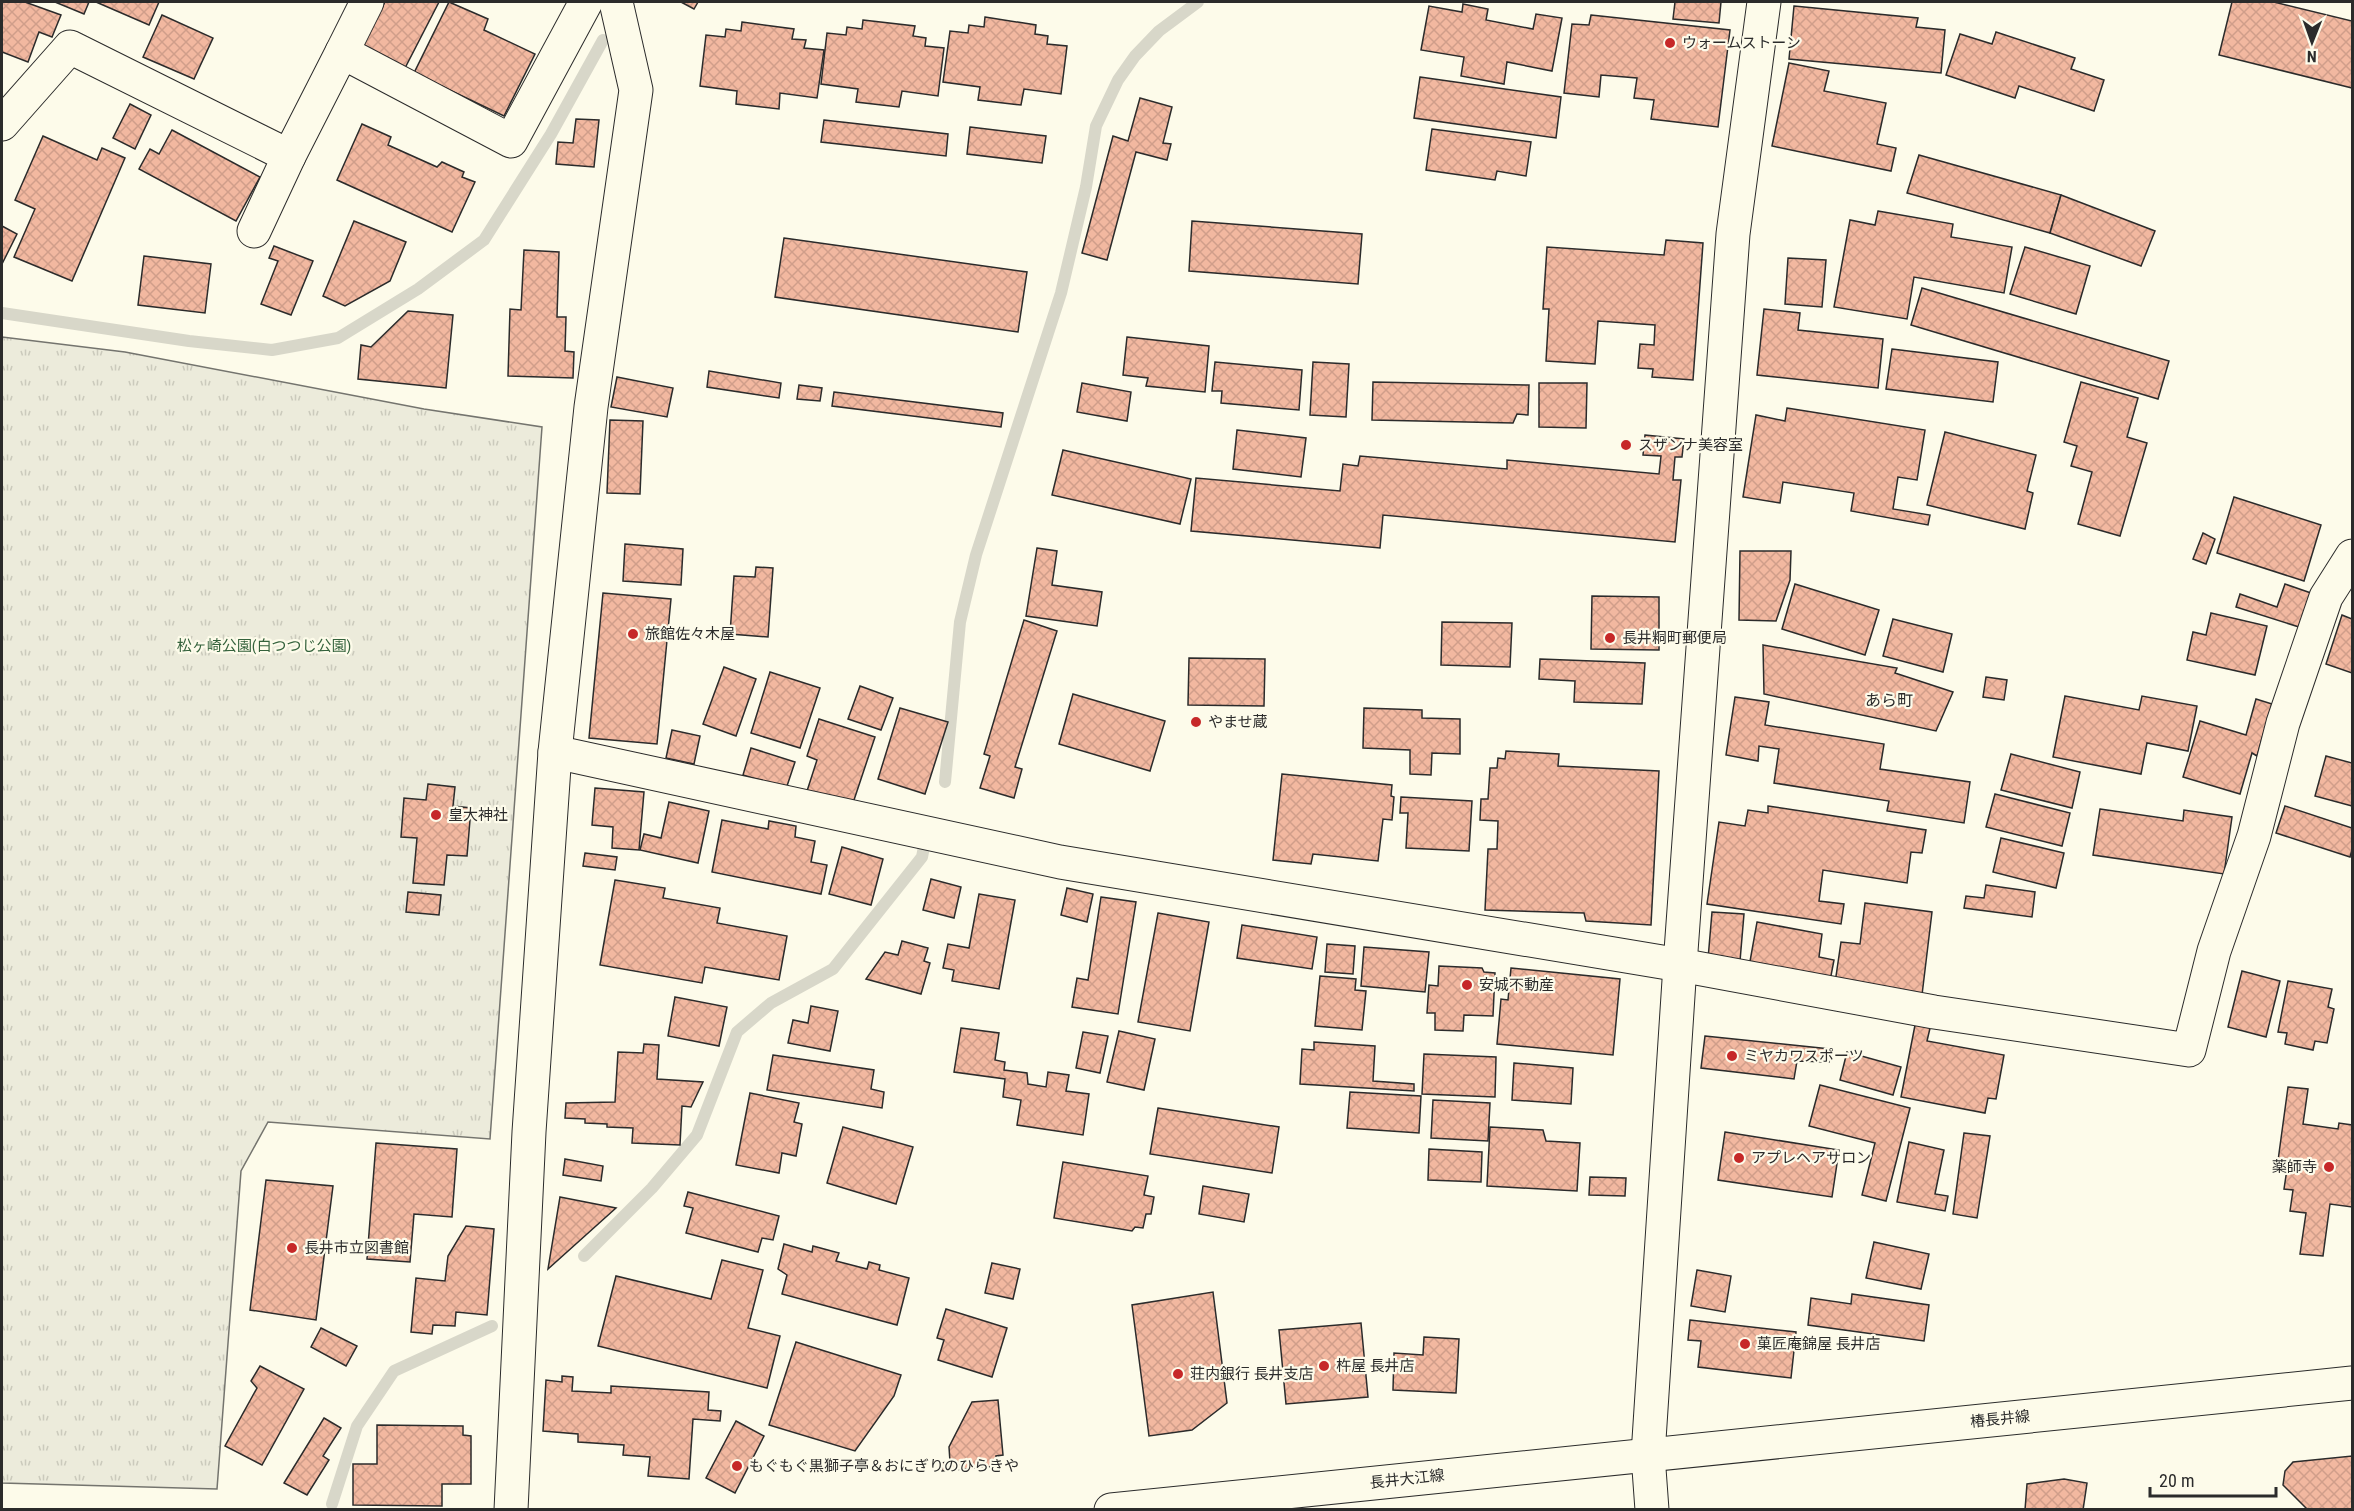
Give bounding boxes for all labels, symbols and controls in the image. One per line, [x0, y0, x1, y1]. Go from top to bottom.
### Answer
north arrow [2282, 12, 2342, 72]
place label: ウォームストーン [1682, 34, 1801, 52]
marker: ウォームストーン [1663, 36, 1677, 50]
text: N [2307, 47, 2317, 66]
place label: スザンナ美容室 [1638, 436, 1743, 454]
marker: スザンナ美容室 [1619, 438, 1633, 452]
place label: 旅館佐々木屋 [645, 625, 735, 643]
marker: 旅館佐々木屋 [626, 627, 640, 641]
place label: 長井粡町郵便局 [1622, 629, 1727, 647]
marker: 長井粡町郵便局 [1603, 631, 1617, 645]
park label: 松ヶ崎公園(白つつじ公園) [177, 637, 351, 655]
district label: あら町 [1865, 691, 1913, 710]
place label: やませ蔵 [1208, 713, 1268, 731]
marker: やませ蔵 [1189, 715, 1203, 729]
place label: 皇大神社 [448, 806, 508, 824]
marker: 皇大神社 [429, 808, 443, 822]
place label: 安城不動産 [1479, 976, 1554, 994]
marker: 安城不動産 [1460, 978, 1474, 992]
place label: ミヤカワスポーツ [1744, 1047, 1864, 1065]
marker: ミヤカワスポーツ [1725, 1049, 1739, 1063]
place label: アプレヘアサロン [1751, 1149, 1871, 1167]
marker: アプレヘアサロン [1732, 1151, 1746, 1165]
place label: 薬師寺 [2272, 1158, 2317, 1176]
marker: 薬師寺 [2322, 1160, 2336, 1174]
place label: 長井市立図書館 [304, 1239, 409, 1257]
marker: 長井市立図書館 [285, 1241, 299, 1255]
place label: 菓匠庵錦屋 長井店 [1757, 1335, 1880, 1353]
marker: 菓匠庵錦屋 長井店 [1738, 1337, 1752, 1351]
place label: 杵屋 長井店 [1336, 1357, 1414, 1375]
marker: 杵屋 長井店 [1317, 1359, 1331, 1373]
place label: 荘内銀行 長井支店 [1190, 1365, 1313, 1383]
marker: 荘内銀行 長井支店 [1171, 1367, 1185, 1381]
street label: 椿長井線 [1969, 1407, 2031, 1431]
place label: もぐもぐ黒獅子亭＆おにぎりのひらきや [749, 1457, 1019, 1475]
marker: もぐもぐ黒獅子亭＆おにぎりのひらきや [730, 1459, 744, 1473]
scale bar [2150, 1460, 2276, 1498]
street label: 長井大江線 [1369, 1466, 1445, 1492]
text: 20 m [2159, 1470, 2194, 1491]

